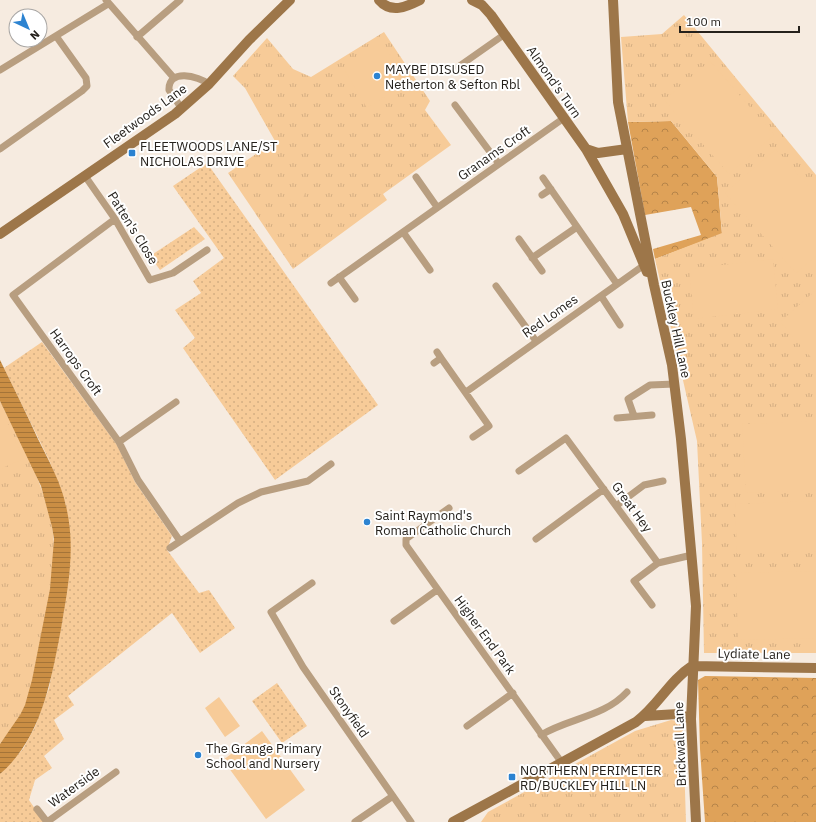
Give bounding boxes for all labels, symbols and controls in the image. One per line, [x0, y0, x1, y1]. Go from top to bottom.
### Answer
north arrow [8, 8, 48, 48]
scale bar [680, 8, 799, 34]
text: 100 m [686, 14, 721, 29]
text: N [27, 27, 43, 43]
street label: Almond's Turn [523, 43, 585, 121]
place label: MAYBE DISUSED Netherton & Sefton Rbl [385, 61, 521, 93]
marker: MAYBE DISUSED Netherton & Sefton Rbl [372, 71, 382, 81]
street label: Fleetwoods Lane [100, 80, 190, 152]
street label: Granams Croft [455, 122, 533, 184]
place label: FLEETWOODS LANE/ST NICHOLAS DRIVE [140, 138, 278, 170]
marker: FLEETWOODS LANE/ST NICHOLAS DRIVE [127, 148, 137, 158]
street label: Patten's Close [104, 188, 162, 268]
street label: Buckley Hill Lane [657, 278, 695, 380]
street label: Red Lomes [519, 291, 581, 341]
street label: Harrops Croft [46, 325, 106, 399]
street label: Great Hey [608, 478, 656, 536]
place label: Saint Raymond's Roman Catholic Church [375, 507, 511, 539]
marker: Saint Raymond's Roman Catholic Church [362, 517, 372, 527]
street label: Higher End Park [451, 592, 519, 678]
street label: Lydiate Lane [717, 645, 791, 663]
street label: Stonyfield [325, 683, 373, 741]
street label: Brickwall Lane [670, 701, 690, 787]
place label: The Grange Primary School and Nursery [206, 740, 322, 772]
marker: The Grange Primary School and Nursery [193, 750, 203, 760]
place label: NORTHERN PERIMETER RD/BUCKLEY HILL LN [520, 762, 662, 794]
street label: Waterside [45, 763, 103, 811]
marker: NORTHERN PERIMETER RD/BUCKLEY HILL LN [507, 772, 517, 782]

